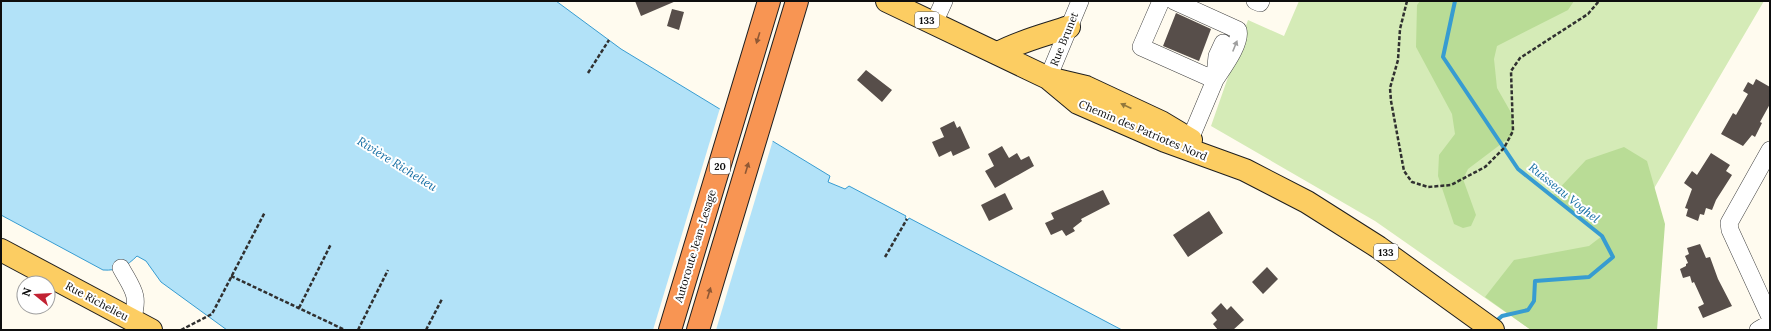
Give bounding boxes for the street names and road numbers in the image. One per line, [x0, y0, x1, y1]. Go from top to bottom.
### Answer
street label: Rue Brunet [1047, 9, 1081, 68]
road number: 133 [915, 12, 939, 28]
street label: Chemin des Patriotes Nord [1077, 97, 1210, 164]
road number: 20 [710, 158, 730, 174]
street label: Autoroute Jean-Lesage [671, 188, 719, 305]
road number: 133 [1374, 244, 1398, 260]
street label: Rue Richelieu [63, 279, 131, 324]

